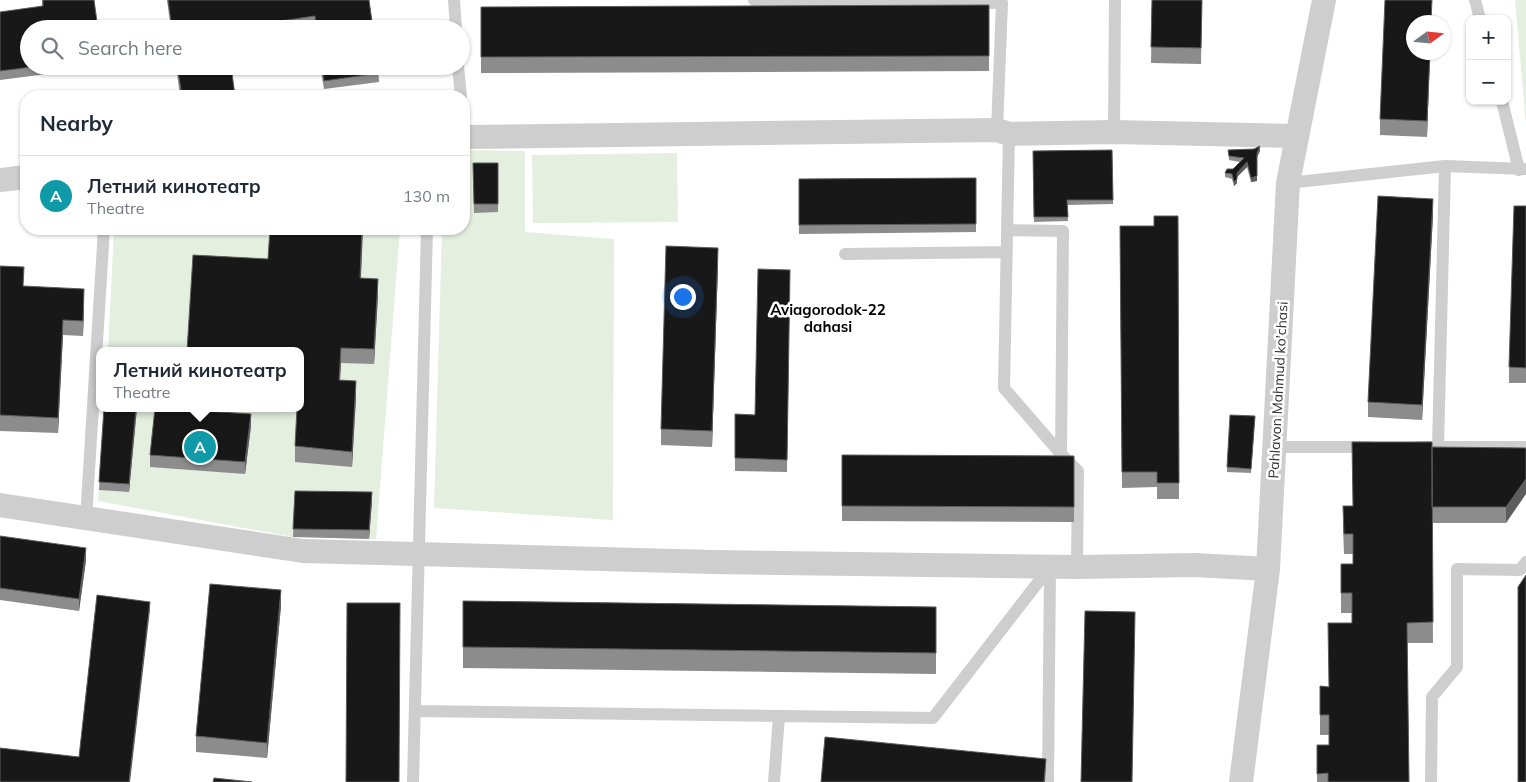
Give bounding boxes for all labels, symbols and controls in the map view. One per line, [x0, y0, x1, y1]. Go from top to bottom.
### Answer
north arrow [1406, 15, 1451, 60]
map controls [1466, 15, 1511, 105]
button: + [1466, 15, 1511, 60]
search box [20, 20, 470, 75]
icon: search [38, 34, 66, 62]
text: Search here [78, 36, 182, 60]
button: − [1466, 60, 1511, 105]
text: Nearby [40, 110, 113, 136]
text: Летний кинотеатр [87, 174, 261, 198]
text: A [50, 186, 62, 206]
text: 130 m [403, 186, 450, 206]
text: Theatre [87, 198, 144, 218]
your location [670, 284, 696, 310]
district label: Aviagorodok-22 dahasi [770, 300, 886, 336]
street label: Pahlavon Mahmud ko'chasi [1264, 301, 1292, 479]
popup [96, 347, 304, 412]
text: Летний кинотеатр [113, 358, 287, 382]
text: Theatre [113, 382, 171, 402]
pin: A [184, 428, 216, 466]

